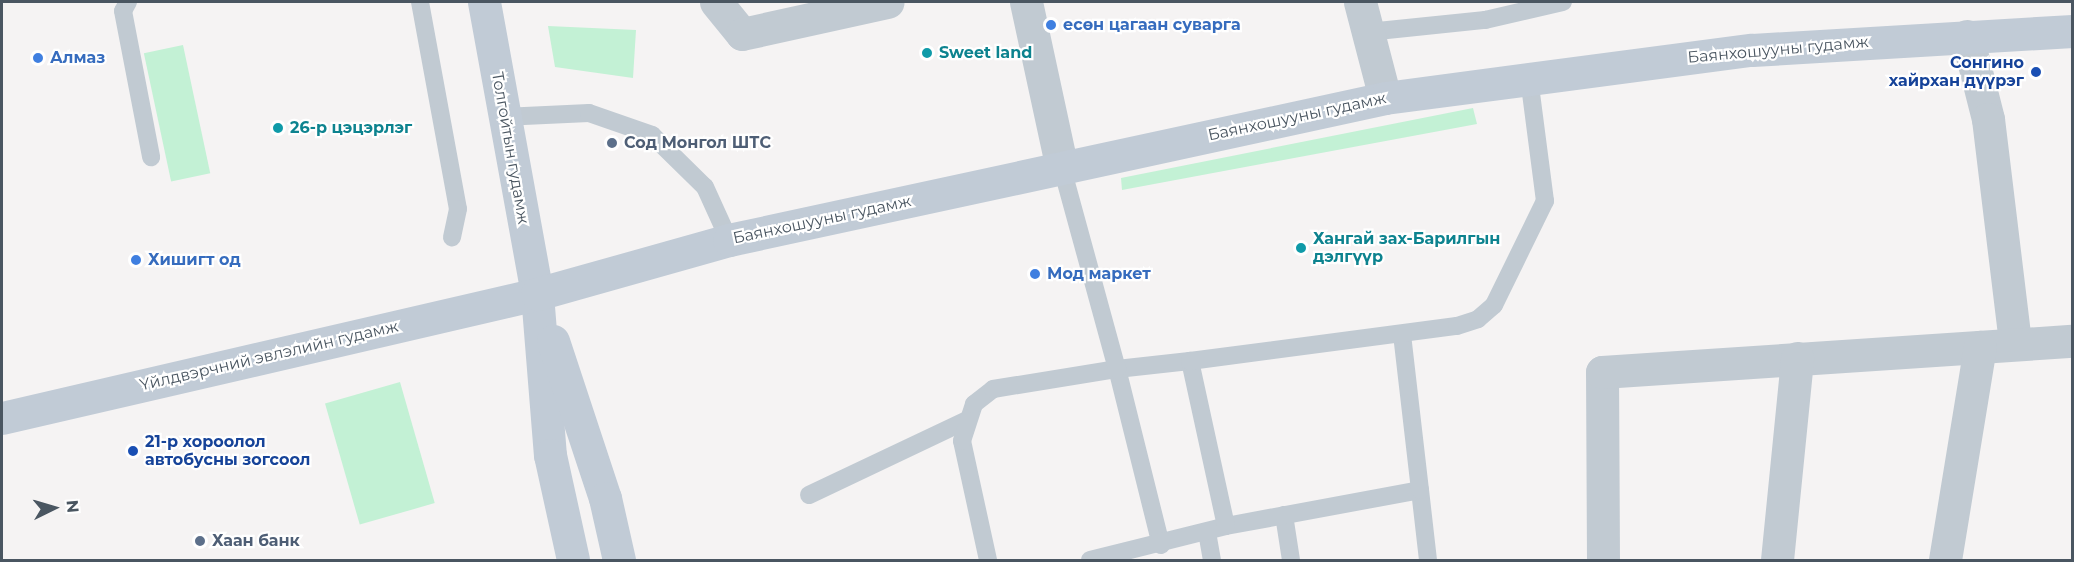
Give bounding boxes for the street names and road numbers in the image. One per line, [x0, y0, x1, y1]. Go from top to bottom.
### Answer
street label: Баянхошууны гудамж [1687, 33, 1869, 67]
street label: Толгойтын гудамж [487, 70, 533, 226]
street label: Баянхошууны гудамж [1206, 89, 1388, 145]
street label: Баянхошууны гудамж [731, 192, 913, 248]
street label: Үйлдвэрчний эвлэлийн гудамж [138, 317, 400, 395]

